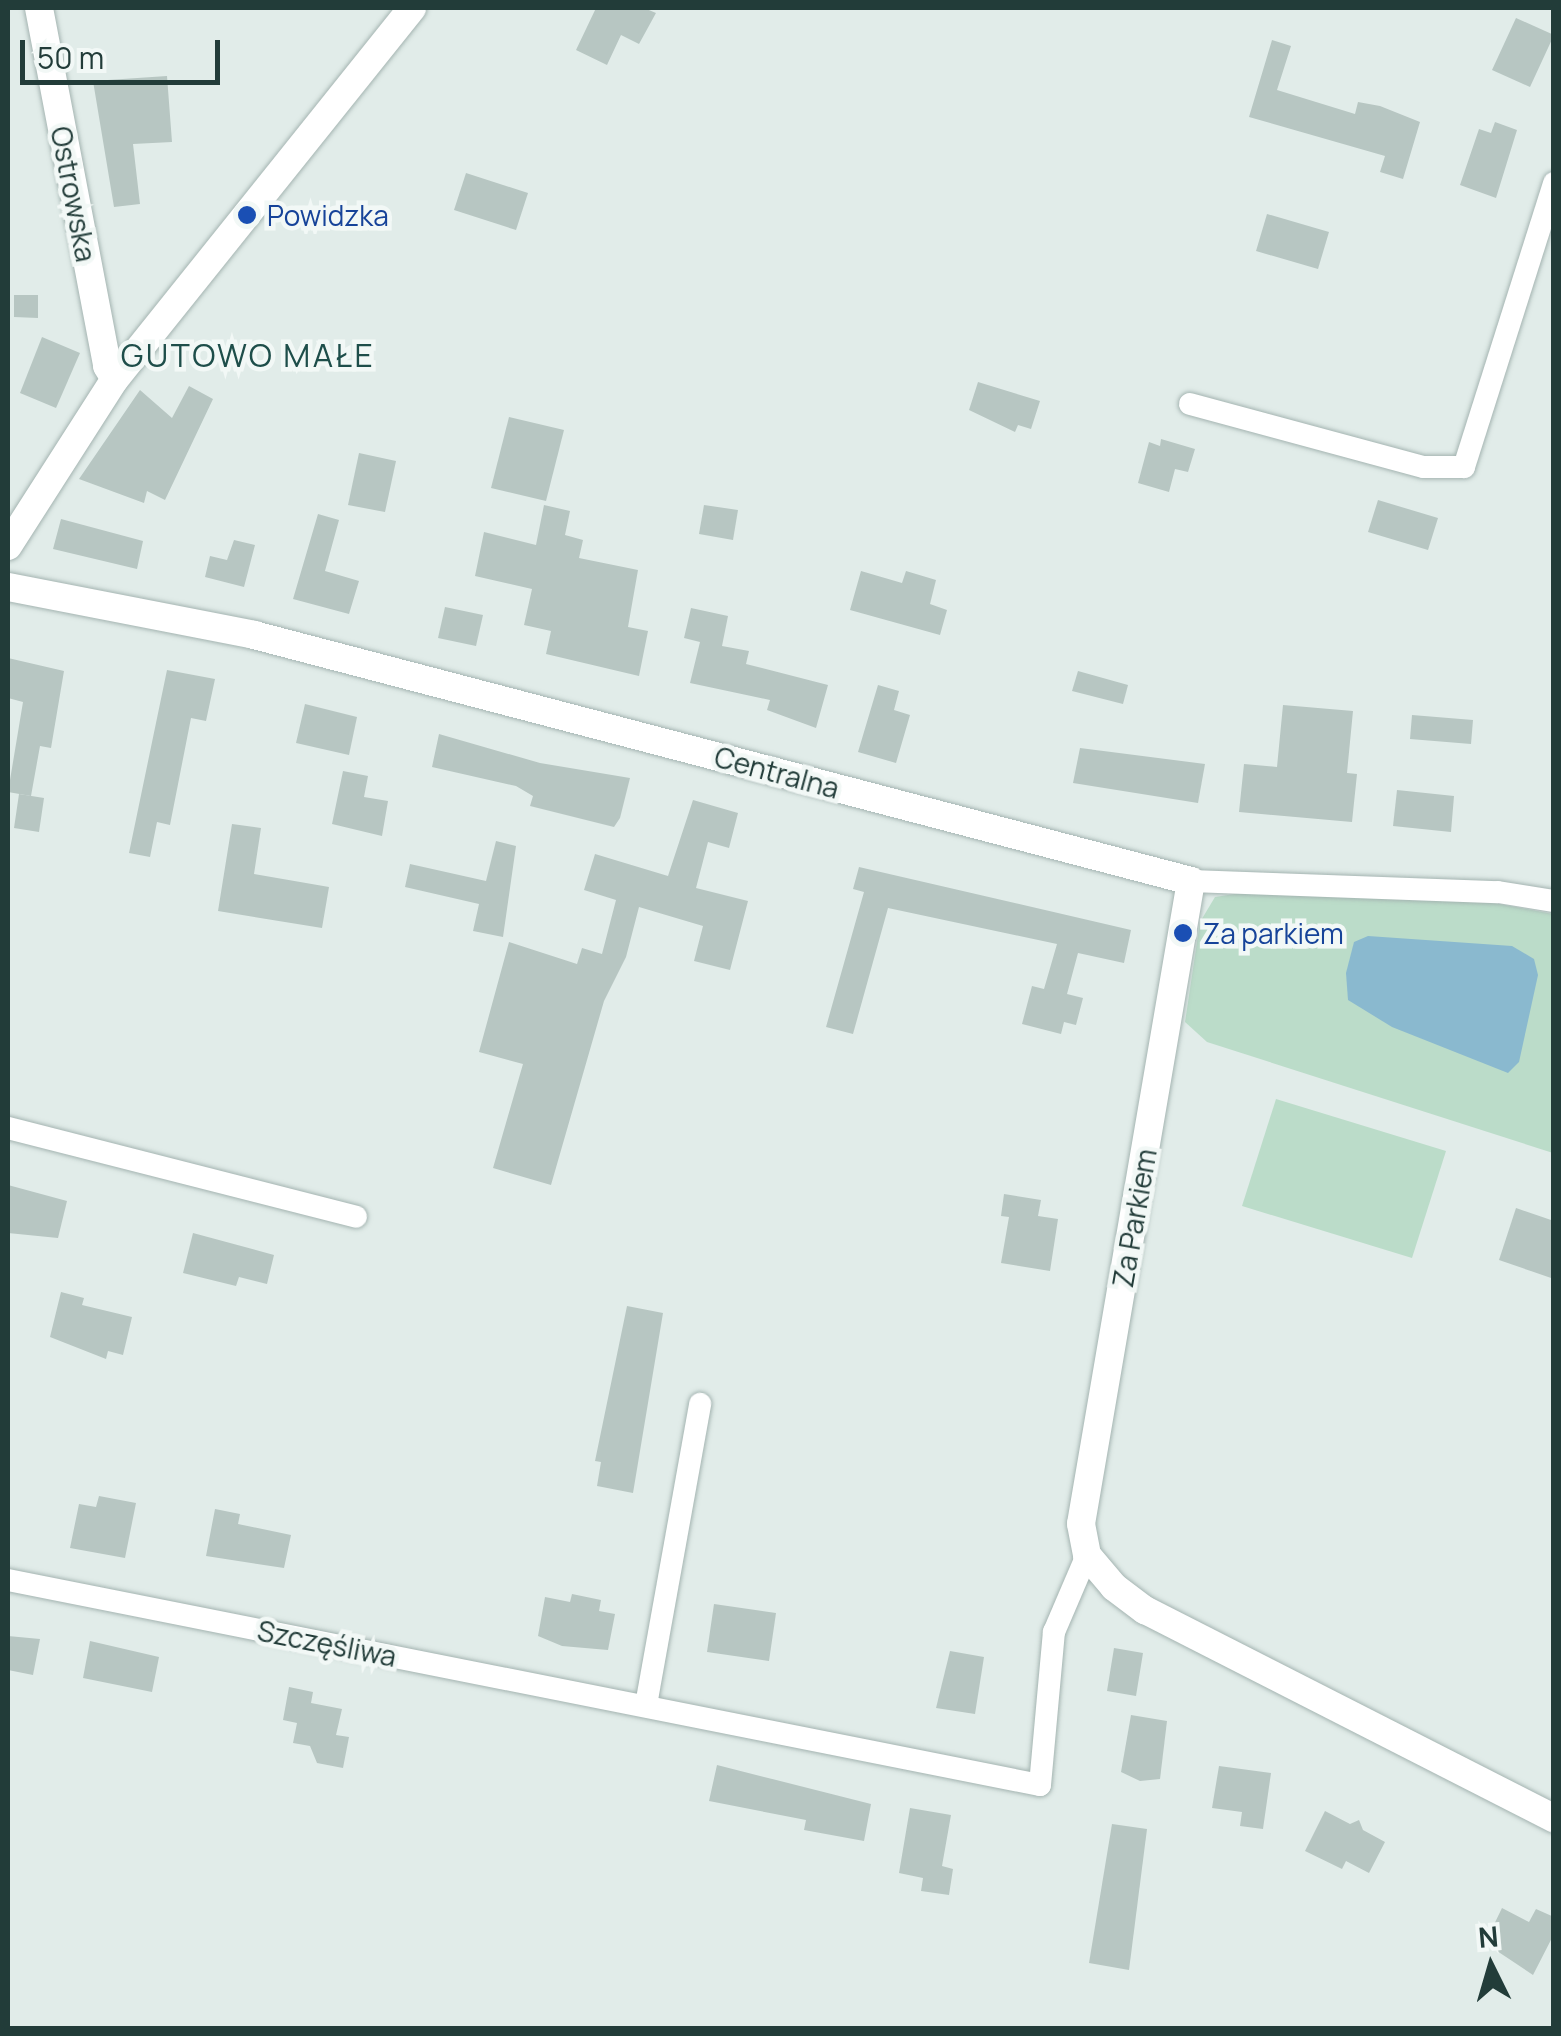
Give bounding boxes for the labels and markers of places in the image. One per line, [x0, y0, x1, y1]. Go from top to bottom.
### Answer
place label: Powidzka [267, 198, 389, 232]
marker: Powidzka [236, 204, 258, 226]
place label: Za parkiem [1203, 916, 1344, 950]
marker: Za parkiem [1172, 922, 1194, 944]

